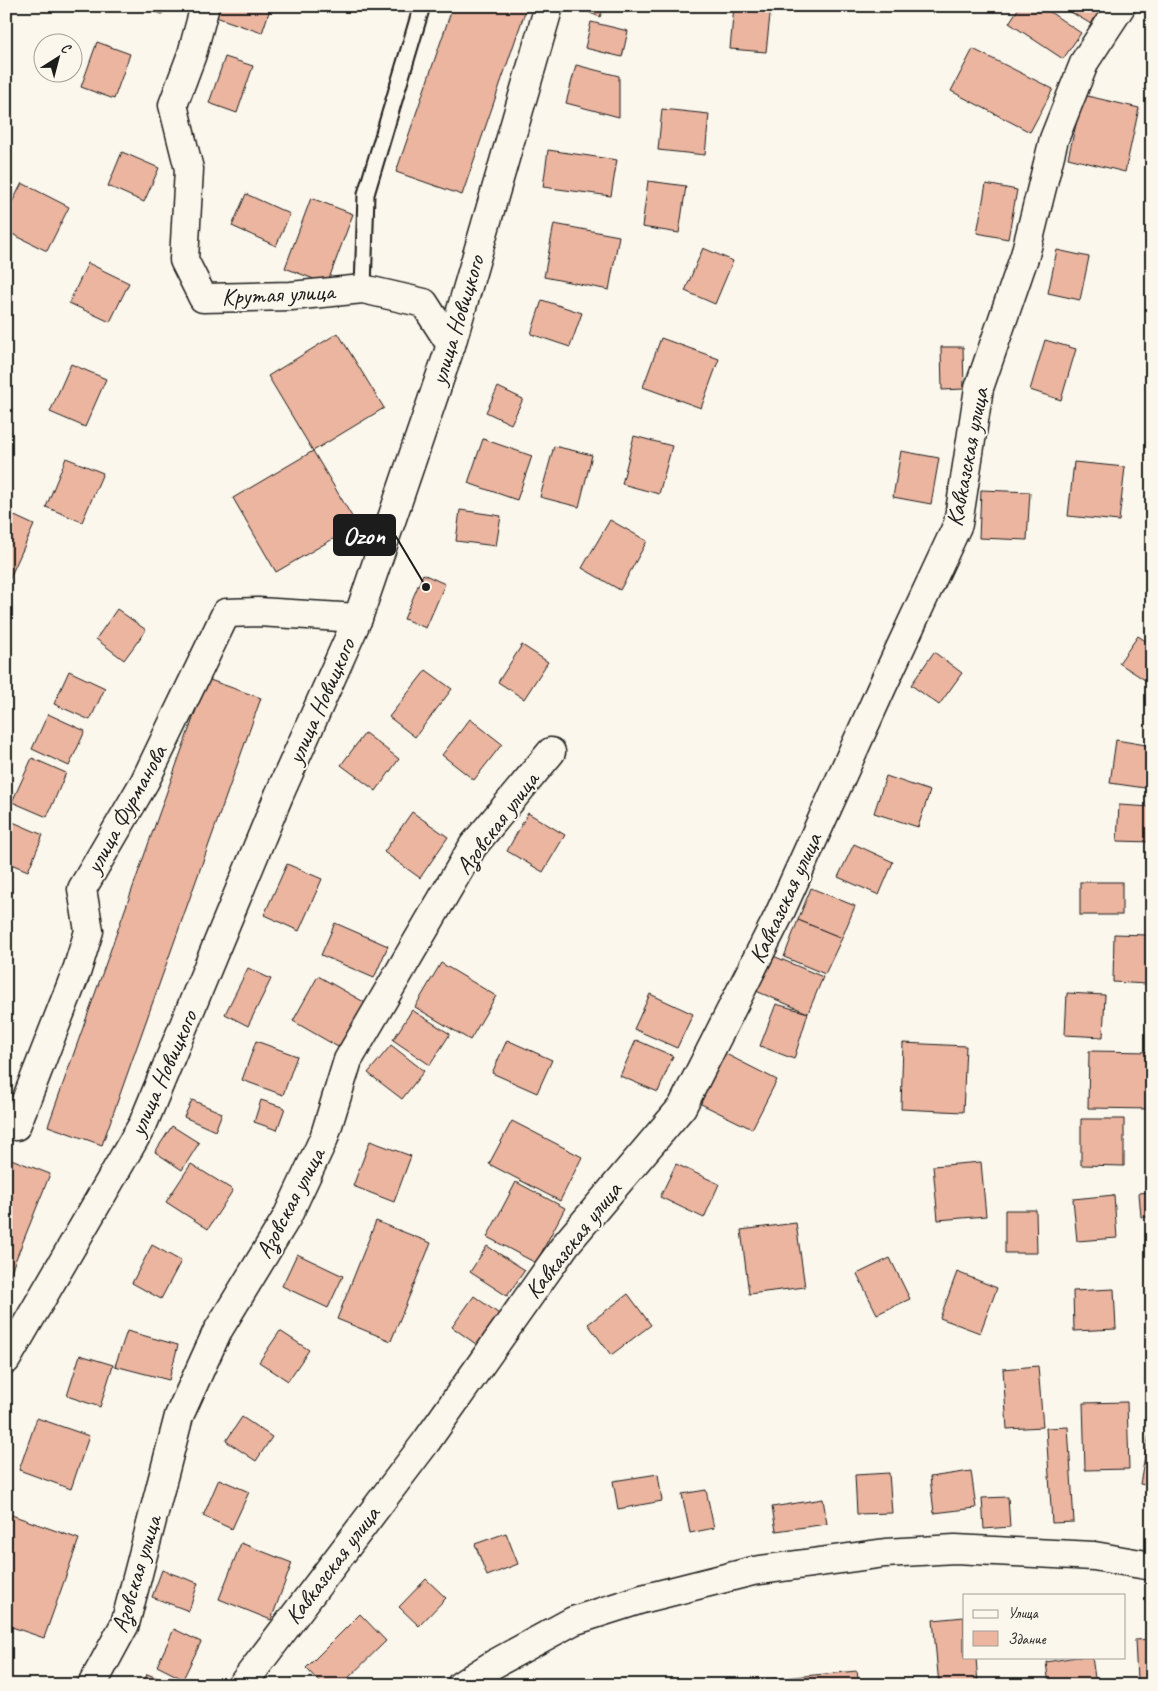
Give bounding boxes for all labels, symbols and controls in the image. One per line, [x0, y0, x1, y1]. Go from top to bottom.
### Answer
north arrow [32, 32, 82, 82]
text: С [58, 39, 75, 58]
street label: улица Новицкого [423, 250, 491, 390]
street label: Крутая улица [221, 276, 337, 312]
street label: Кавказская улица [939, 384, 995, 529]
callout: Ozon [334, 515, 395, 555]
text: Ozon [343, 520, 385, 552]
street label: улица Новицкого [279, 632, 363, 770]
street label: улица Фурманова [77, 738, 174, 880]
street label: Азовская улица [449, 764, 547, 881]
street label: Кавказская улица [742, 827, 829, 968]
street label: улица Новицкого [121, 1004, 205, 1142]
street label: Азовская улица [248, 1141, 333, 1264]
street label: Кавказская улица [518, 1174, 629, 1305]
street label: Кавказская улица [278, 1499, 387, 1630]
street label: Азовская улица [104, 1510, 170, 1636]
legend [963, 1594, 1126, 1658]
text: Улица [1008, 1604, 1039, 1623]
text: Здание [1008, 1630, 1047, 1649]

